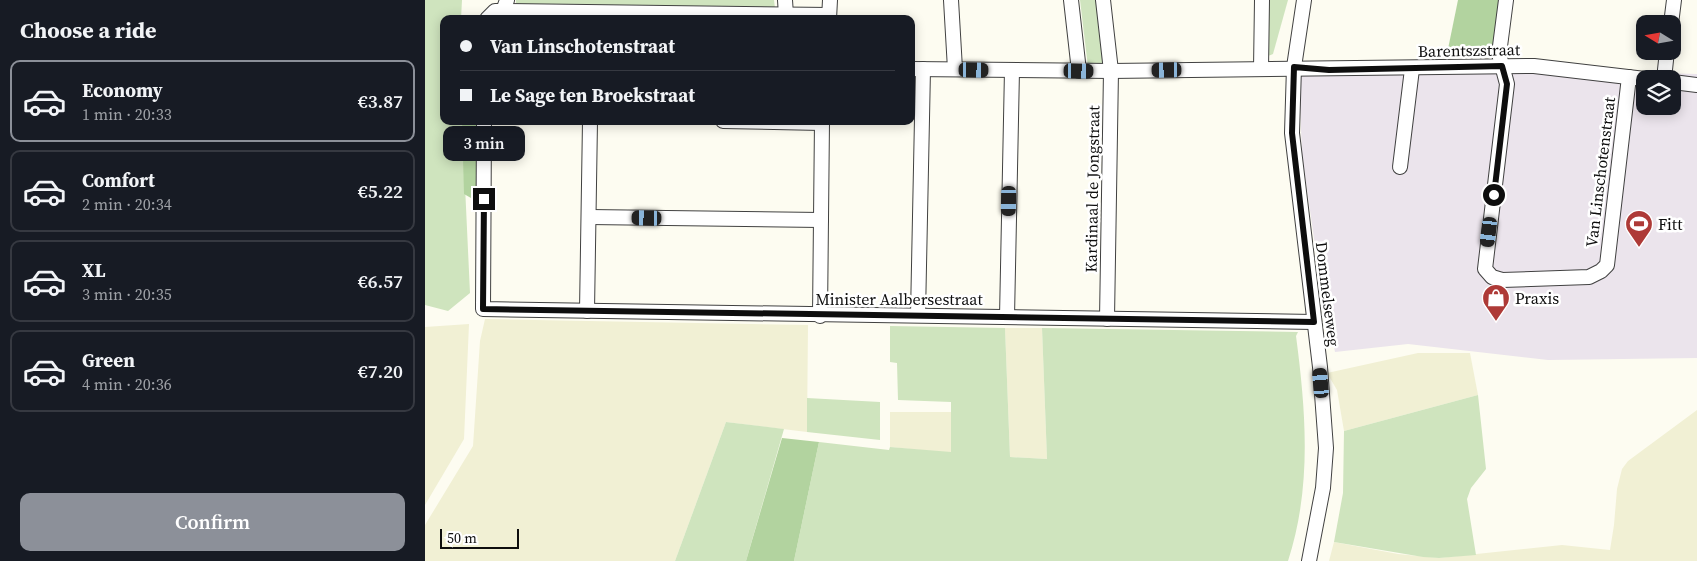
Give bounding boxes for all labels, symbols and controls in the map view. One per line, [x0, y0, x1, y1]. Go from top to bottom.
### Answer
text: Choose a ride [20, 15, 157, 45]
north arrow [1636, 15, 1681, 60]
map controls [1636, 15, 1681, 115]
text: Van Linschotenstraat [490, 33, 675, 59]
street label: Barentszstraat [1418, 38, 1521, 62]
car [958, 62, 989, 78]
car [1151, 62, 1182, 78]
car [1063, 63, 1094, 79]
button: layers [1636, 70, 1681, 115]
text: Economy [82, 77, 163, 103]
icon: car [22, 79, 67, 124]
text: Le Sage ten Broekstraat [490, 82, 695, 108]
text: €3.87 [358, 88, 403, 114]
street label: Van Linschotenstraat [1580, 95, 1620, 248]
text: 1 min · 20:33 [82, 103, 172, 125]
street label: Kardinaal de Jongstraat [1080, 104, 1104, 273]
callout: 3 min [443, 126, 525, 162]
text: 3 min [463, 132, 505, 154]
text: Comfort [82, 167, 155, 193]
icon: car [22, 169, 67, 214]
text: €5.22 [358, 178, 403, 204]
route start [1483, 184, 1505, 206]
car [1001, 186, 1016, 216]
route end [473, 188, 495, 210]
text: 2 min · 20:34 [82, 193, 172, 215]
sports icon: Fitt [1624, 209, 1654, 248]
car [631, 210, 662, 226]
place label: Fitt [1658, 213, 1683, 235]
car [1479, 216, 1498, 248]
street label: Dommelseweg [1311, 241, 1345, 347]
text: XL [82, 257, 105, 283]
icon: car [22, 259, 67, 304]
text: €6.57 [358, 268, 403, 294]
text: 3 min · 20:35 [82, 283, 172, 305]
shop icon: Praxis [1481, 283, 1511, 322]
place label: Praxis [1515, 287, 1559, 309]
street label: Minister Aalbersestraat [815, 288, 983, 310]
text: Green [82, 347, 135, 373]
icon: car [22, 349, 67, 394]
text: €7.20 [358, 358, 403, 384]
car [1312, 367, 1329, 399]
text: 4 min · 20:36 [82, 373, 172, 395]
button: Confirm [20, 493, 405, 551]
scale bar [440, 526, 519, 549]
text: 50 m [447, 528, 477, 548]

